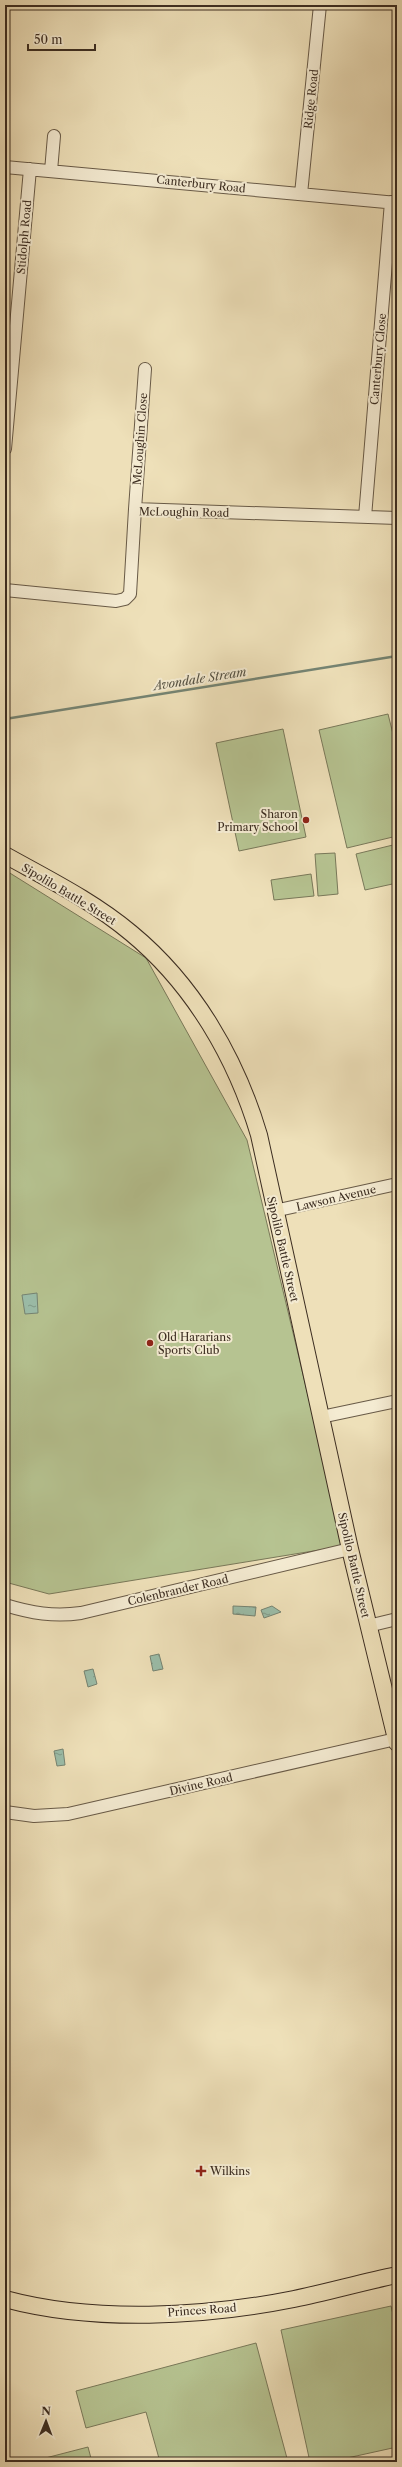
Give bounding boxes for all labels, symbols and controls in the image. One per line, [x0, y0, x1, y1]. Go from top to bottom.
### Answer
scale bar [28, 26, 95, 52]
text: 50 m [34, 32, 63, 47]
street label: Ridge Road [301, 68, 321, 130]
street label: Canterbury Road [156, 172, 247, 196]
street label: Stidolph Road [14, 199, 34, 275]
street label: Canterbury Close [367, 313, 389, 405]
street label: McLoughin Close [130, 392, 150, 486]
street label: McLoughin Road [139, 504, 230, 520]
water label: Avondale Stream [150, 664, 247, 694]
place label: Sharon Primary School [217, 807, 299, 834]
marker: Sharon Primary School [301, 815, 311, 825]
street label: Sipolilo Battle Street [19, 860, 119, 928]
street label: Lawson Avenue [295, 1182, 377, 1214]
street label: Sipolilo Battle Street [264, 1195, 302, 1303]
place label: Old Hararians Sports Club [158, 1330, 231, 1357]
marker: Old Hararians Sports Club [145, 1338, 155, 1348]
street label: Sipolilo Battle Street [335, 1511, 373, 1619]
street label: Colenbrander Road [126, 1572, 230, 1608]
street label: Divine Road [168, 1770, 234, 1798]
place label: Wilkins [209, 2164, 250, 2178]
marker: Wilkins [195, 2165, 207, 2177]
street label: Princes Road [167, 2301, 237, 2319]
north arrow [26, 2401, 66, 2441]
text: N [41, 2404, 52, 2418]

